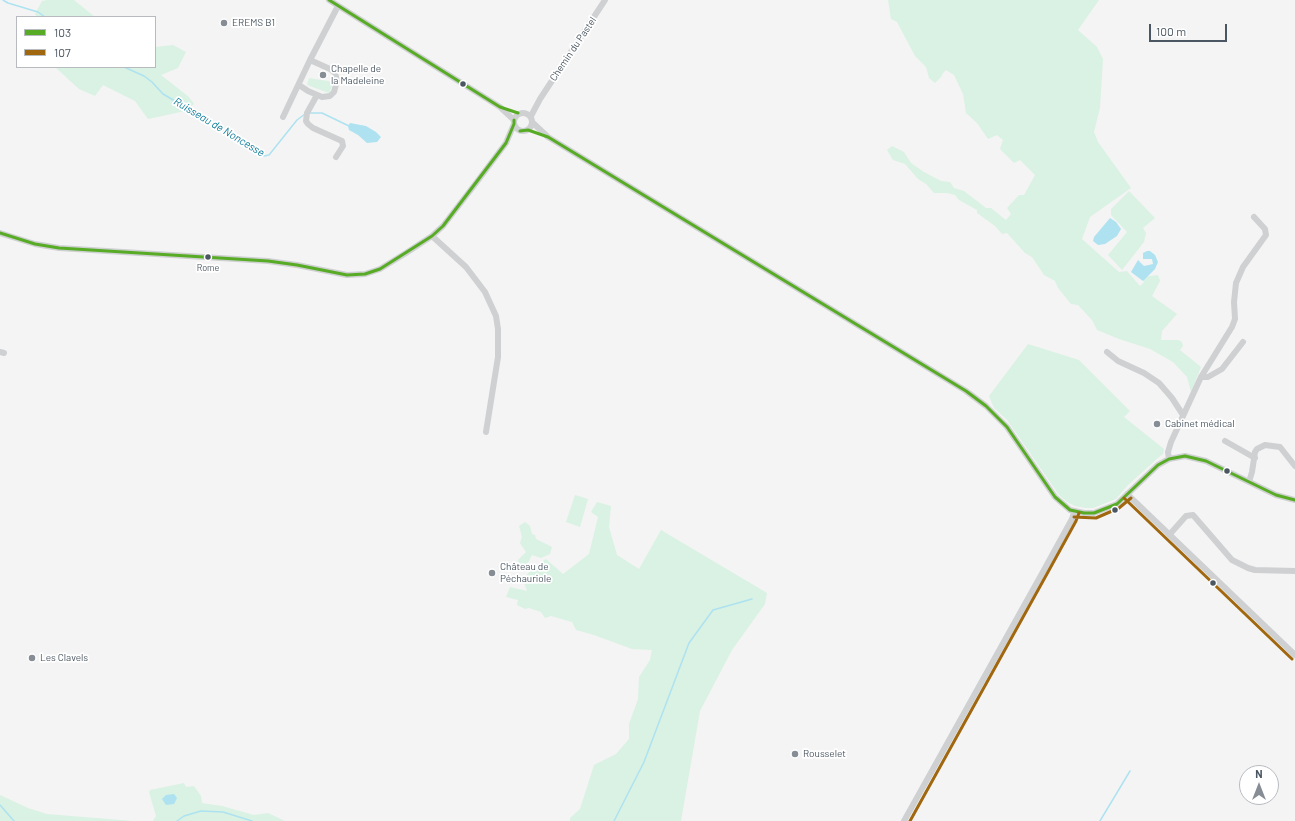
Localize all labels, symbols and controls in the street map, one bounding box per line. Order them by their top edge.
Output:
street label: Chemin du Pastel [547,15,599,83]
legend [16,16,156,68]
scale bar [1151,16,1229,42]
place label: EREMS B1 [232,17,275,29]
marker: EREMS B1 [219,18,229,28]
text: 100 m [1156,24,1186,38]
text: 103 [54,25,71,39]
text: 107 [54,45,71,59]
place label: Chapelle de la Madeleine [331,63,384,86]
marker: Chapelle de la Madeleine [318,70,328,80]
unlabelled marker [458,79,468,89]
water label: Ruisseau de Noncesse [171,95,267,159]
marker: Rome [203,252,213,262]
place label: Rome [197,263,219,273]
place label: Cabinet médical [1165,418,1234,430]
marker: Cabinet médical [1152,419,1162,429]
unlabelled marker [1222,466,1232,476]
unlabelled marker [1110,505,1120,515]
place label: Château de Péchauriole [500,561,551,584]
marker: Château de Péchauriole [487,568,497,578]
unlabelled marker [1208,578,1218,588]
place label: Les Clavels [40,652,88,664]
marker: Les Clavels [27,653,37,663]
place label: Rousselet [803,748,846,760]
marker: Rousselet [790,749,800,759]
north arrow [1239,765,1279,805]
text: N [1255,767,1263,780]

